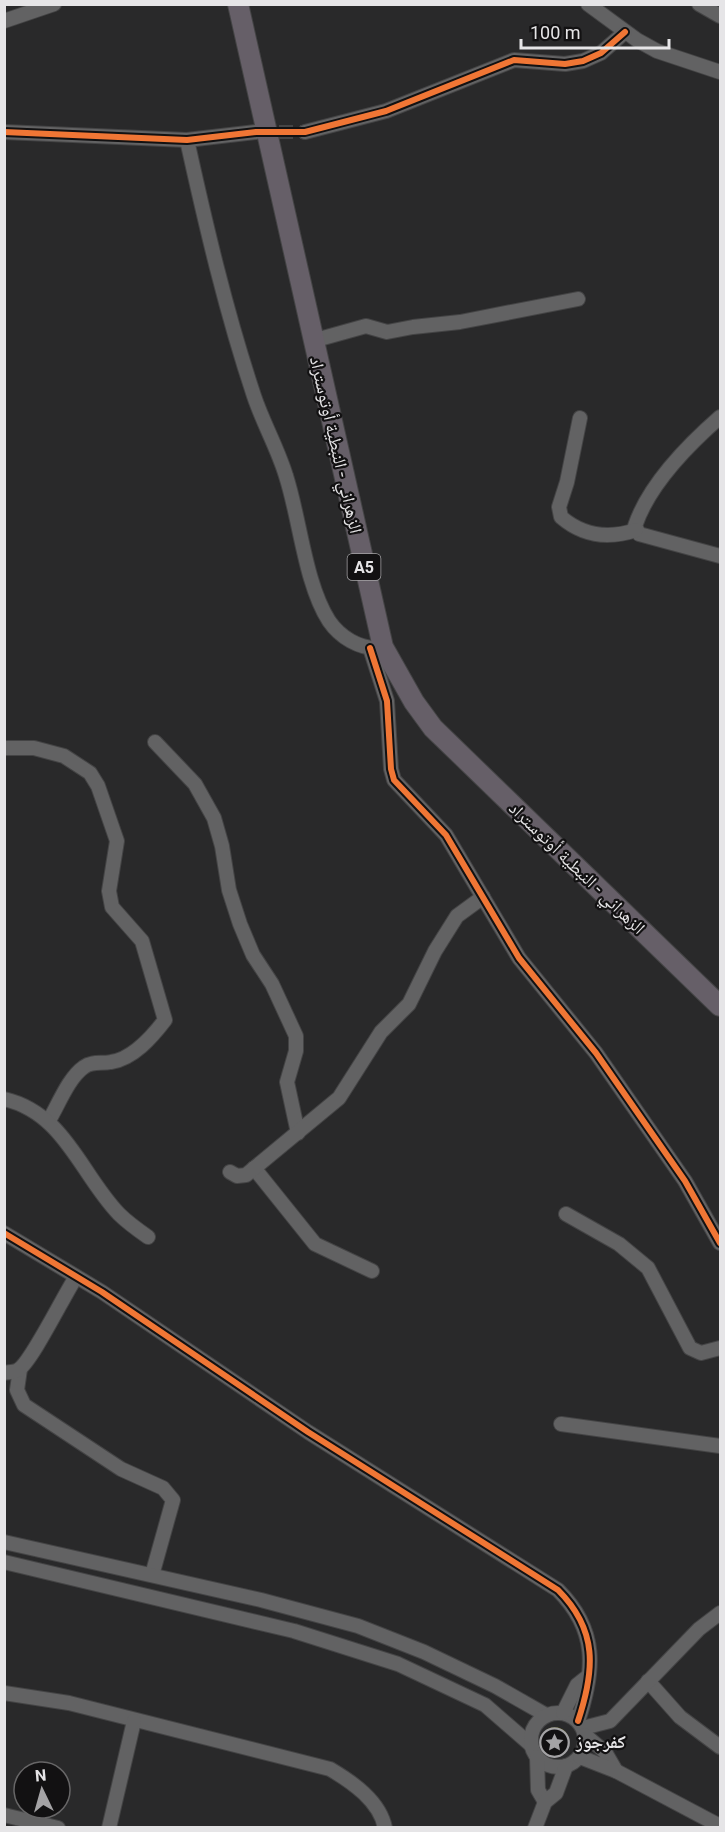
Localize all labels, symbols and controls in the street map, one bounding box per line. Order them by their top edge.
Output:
scale bar [521,12,670,50]
text: 100 m [530,22,581,43]
street label: الزهراني - النبطية أوتوستراد [301,354,367,536]
road number: A5 [348,554,380,580]
street label: الزهراني - النبطية أوتوستراد [502,797,650,941]
place icon: كفرجوز [539,1726,571,1758]
place label: كفرجوز [575,1731,626,1752]
north arrow [12,1760,72,1820]
text: N [34,1766,47,1786]

